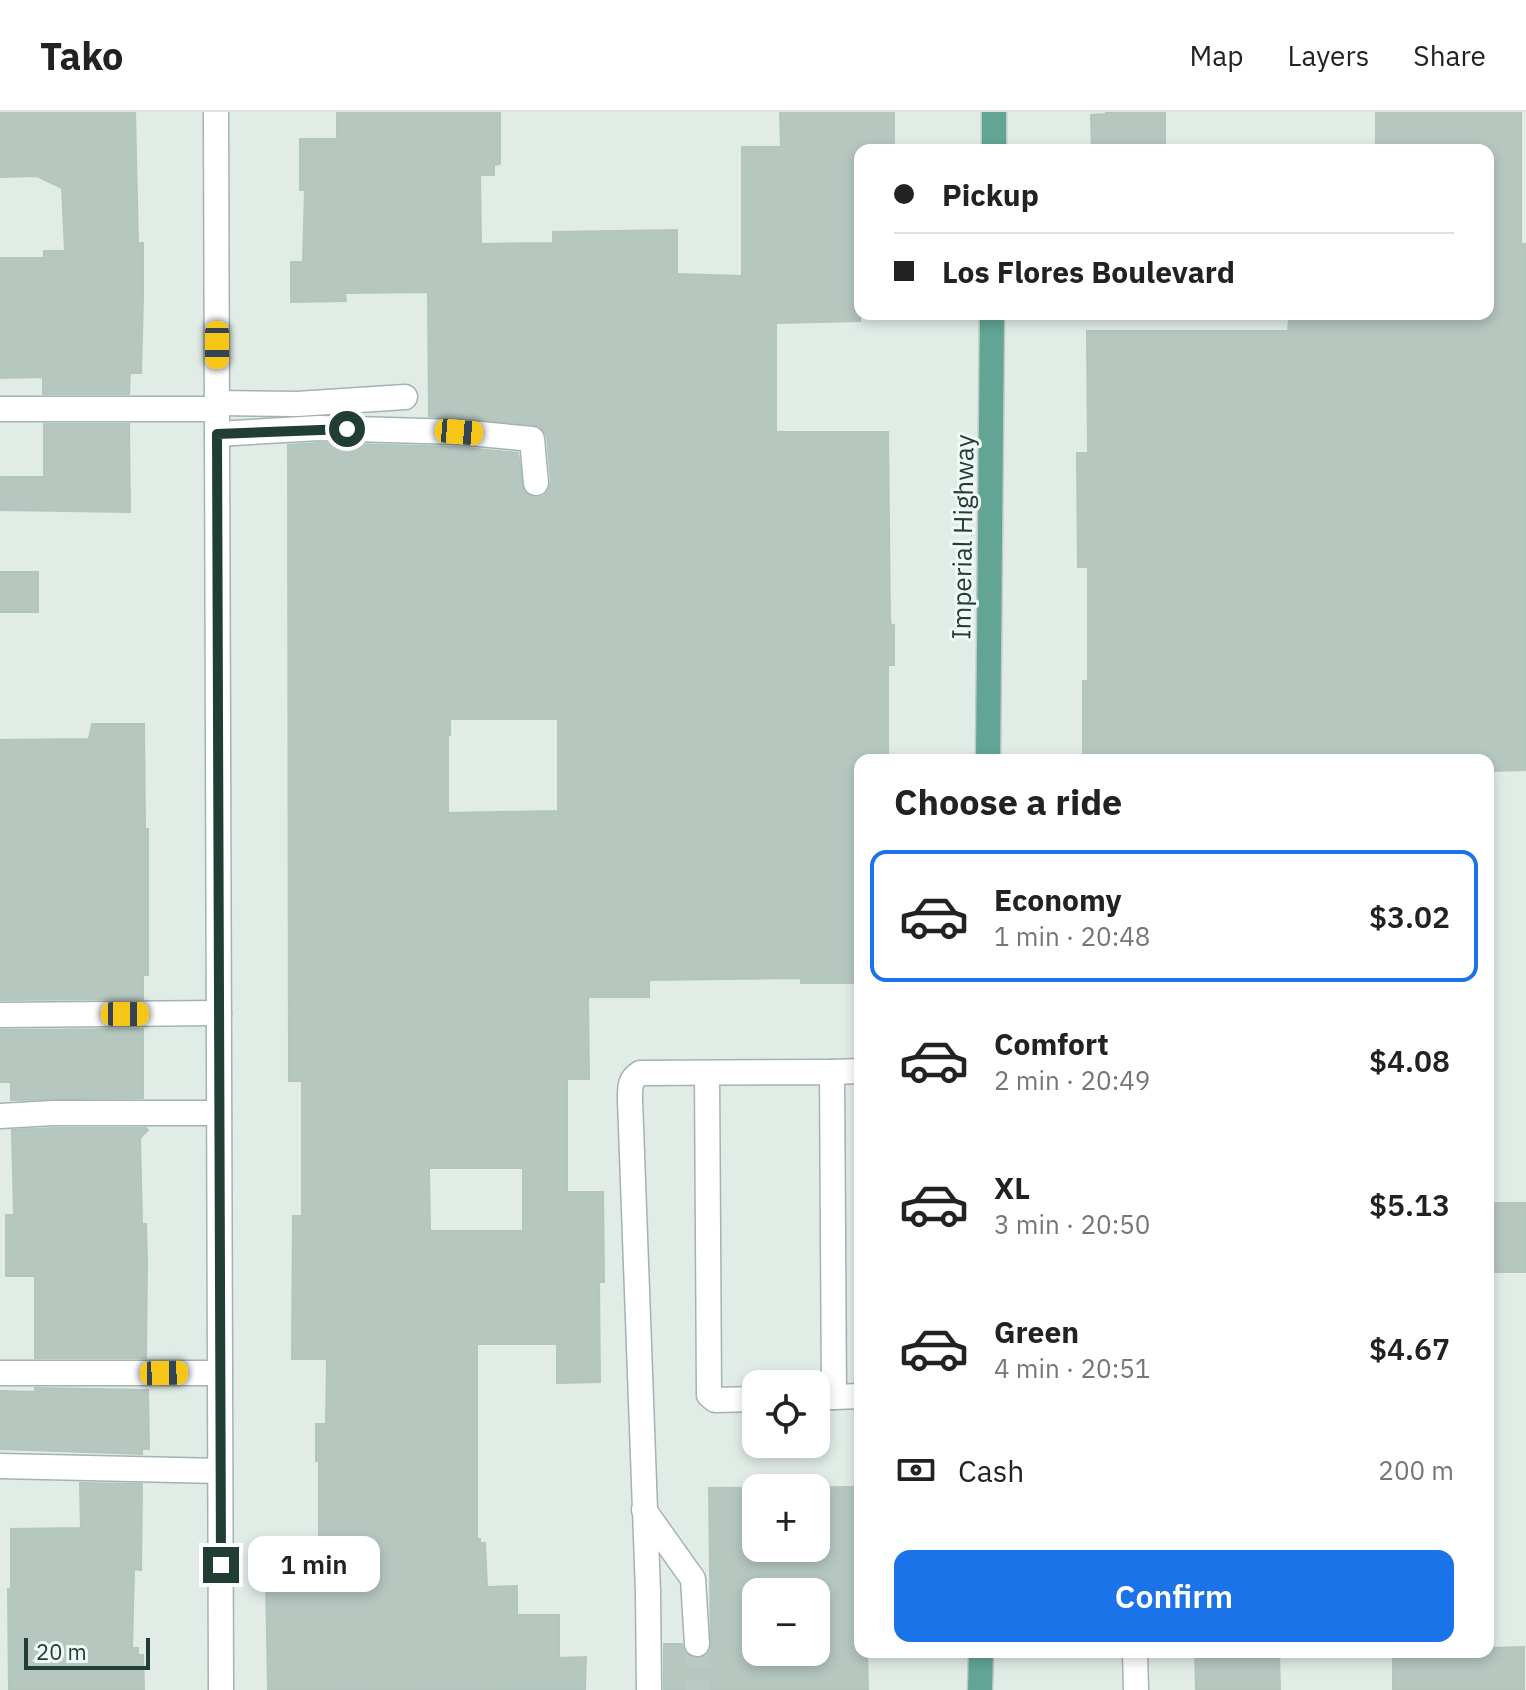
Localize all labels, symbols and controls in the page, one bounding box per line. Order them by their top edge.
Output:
text: Tako [40,31,124,80]
text: Map [1189,37,1243,74]
text: Layers [1287,37,1369,74]
text: Share [1413,37,1486,74]
text: Pickup [942,175,1039,214]
text: Los Flores Boulevard [942,252,1235,291]
car [205,321,229,369]
route start [329,411,365,447]
car [434,418,484,446]
street label: Imperial Highway [943,434,981,640]
text: Choose a ride [894,778,1122,825]
icon: car [898,880,970,952]
text: Economy [994,880,1122,919]
text: $3.02 [1369,897,1450,936]
text: 1 min · 20:48 [994,919,1150,953]
car [101,1002,149,1026]
icon: car [898,1024,970,1096]
text: Comfort [994,1024,1109,1063]
text: $4.08 [1369,1041,1450,1080]
text: 2 min · 20:49 [994,1063,1150,1097]
icon: car [898,1168,970,1240]
text: XL [994,1168,1030,1207]
text: $5.13 [1369,1185,1450,1224]
text: 3 min · 20:50 [994,1207,1150,1241]
icon: car [898,1312,970,1384]
text: Green [994,1312,1079,1351]
text: $4.67 [1369,1329,1450,1368]
text: 4 min · 20:51 [994,1351,1150,1385]
car [140,1361,188,1385]
map controls [742,1370,830,1666]
button: locate [742,1370,830,1458]
icon: cash [894,1448,938,1492]
text: Cash [958,1451,1024,1490]
text: 200 m [1378,1453,1454,1487]
button: + [742,1474,830,1562]
callout: 1 min [249,1537,381,1593]
route end [203,1547,239,1583]
text: 1 min [280,1547,348,1581]
button: Confirm [894,1550,1454,1642]
button: − [742,1578,830,1666]
scale bar [24,1634,150,1670]
text: 20 m [36,1637,87,1666]

